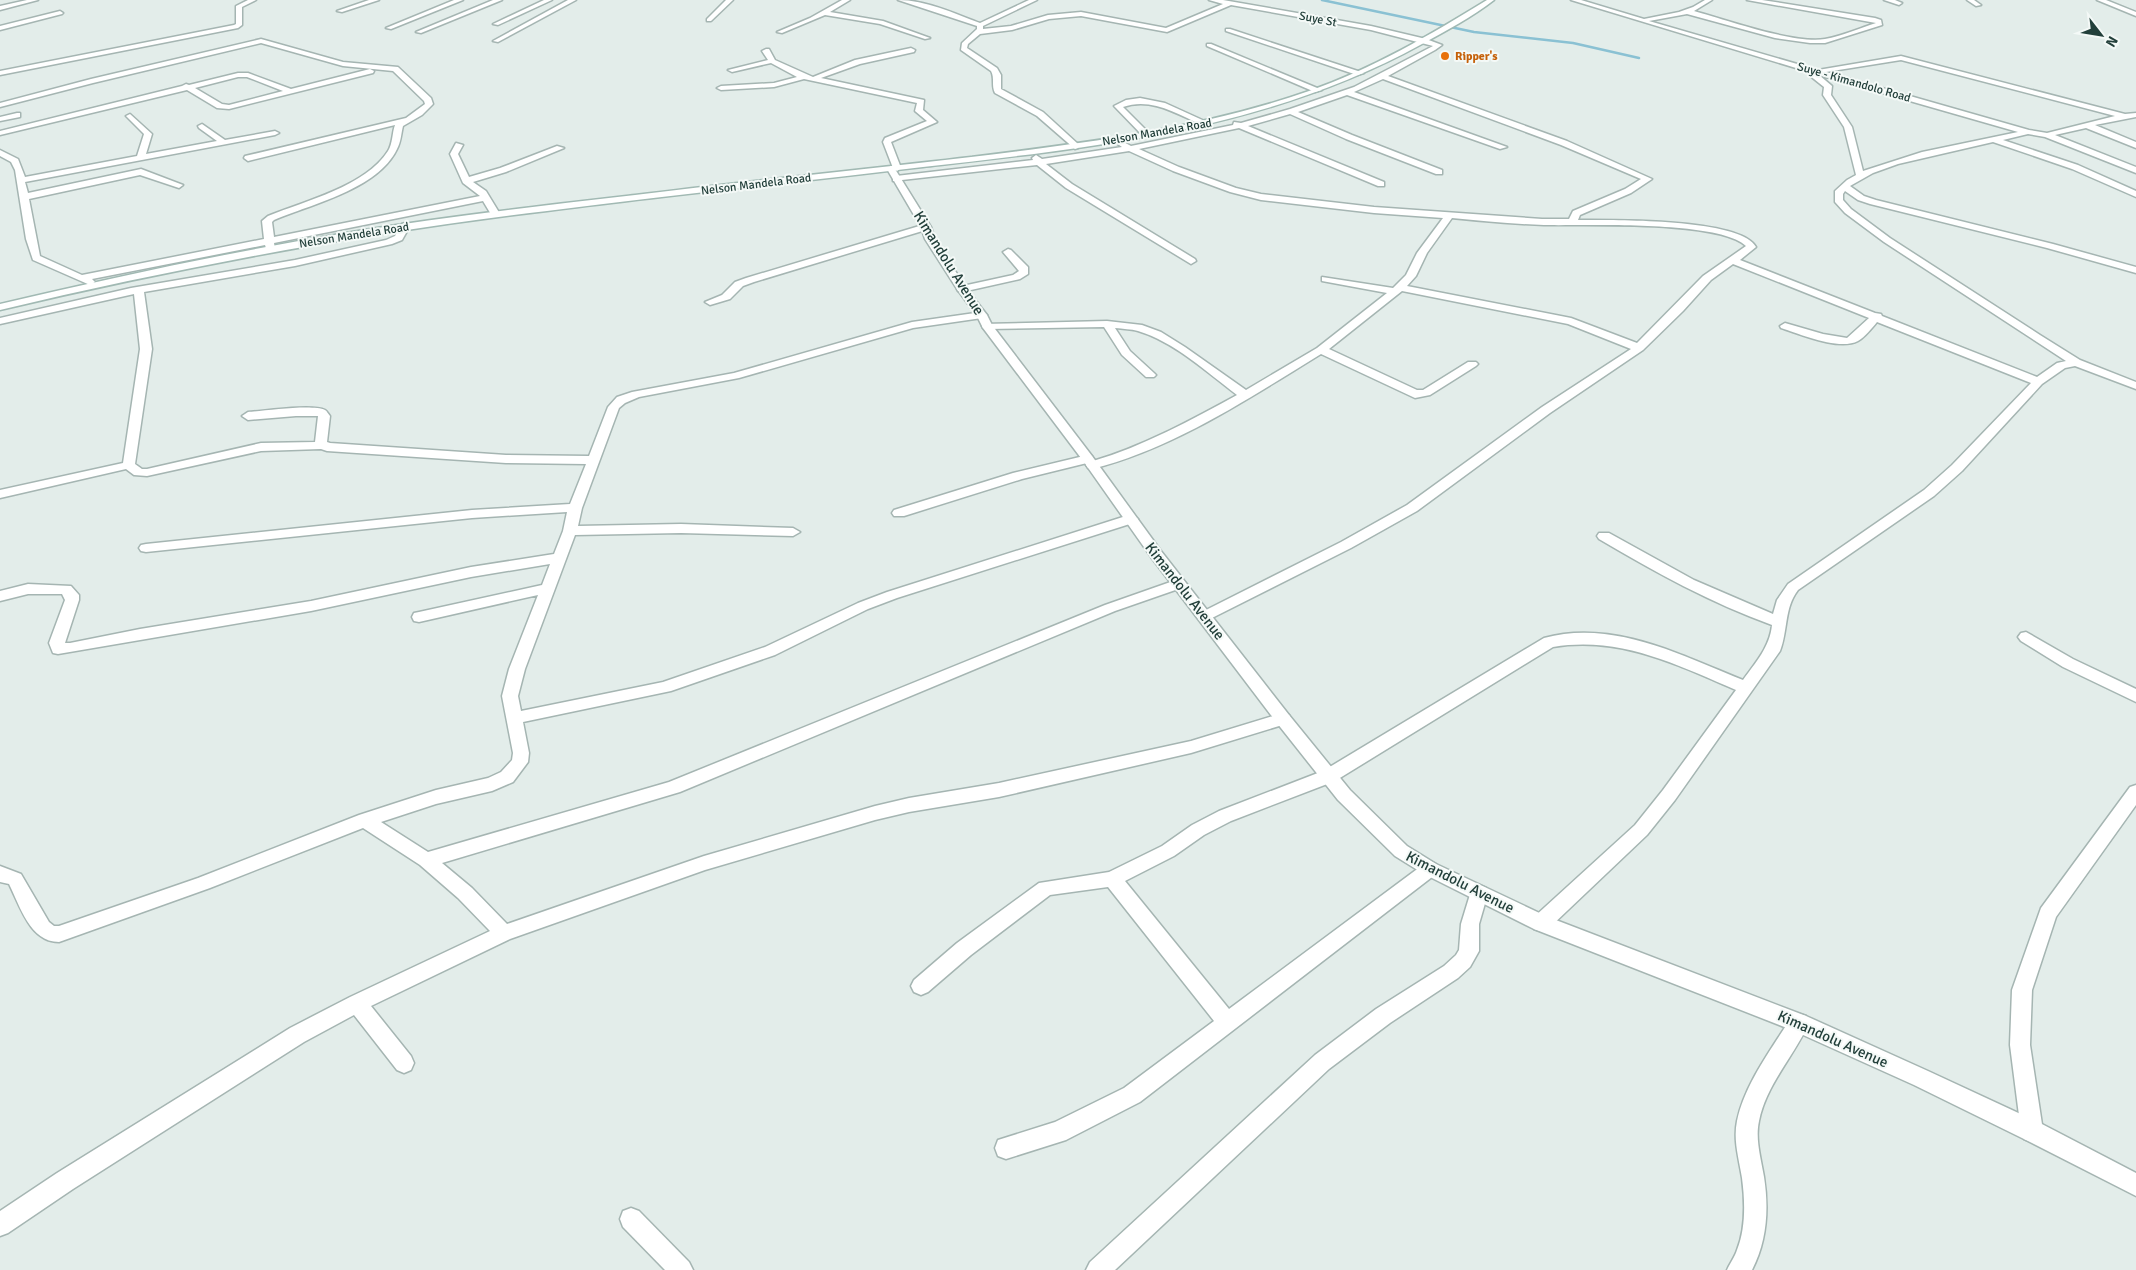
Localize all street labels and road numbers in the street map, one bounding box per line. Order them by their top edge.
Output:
street label: Suye St [1298,8,1338,30]
street label: Suye - Kimandolo Road [1795,59,1912,106]
street label: Nelson Mandela Road [1101,115,1213,150]
street label: Nelson Mandela Road [700,170,812,199]
street label: Kimandolu Avenue [910,208,988,318]
street label: Nelson Mandela Road [298,219,410,252]
street label: Kimandolu Avenue [1141,539,1229,643]
street label: Kimandolu Avenue [1403,847,1517,917]
street label: Kimandolu Avenue [1775,1007,1891,1071]

